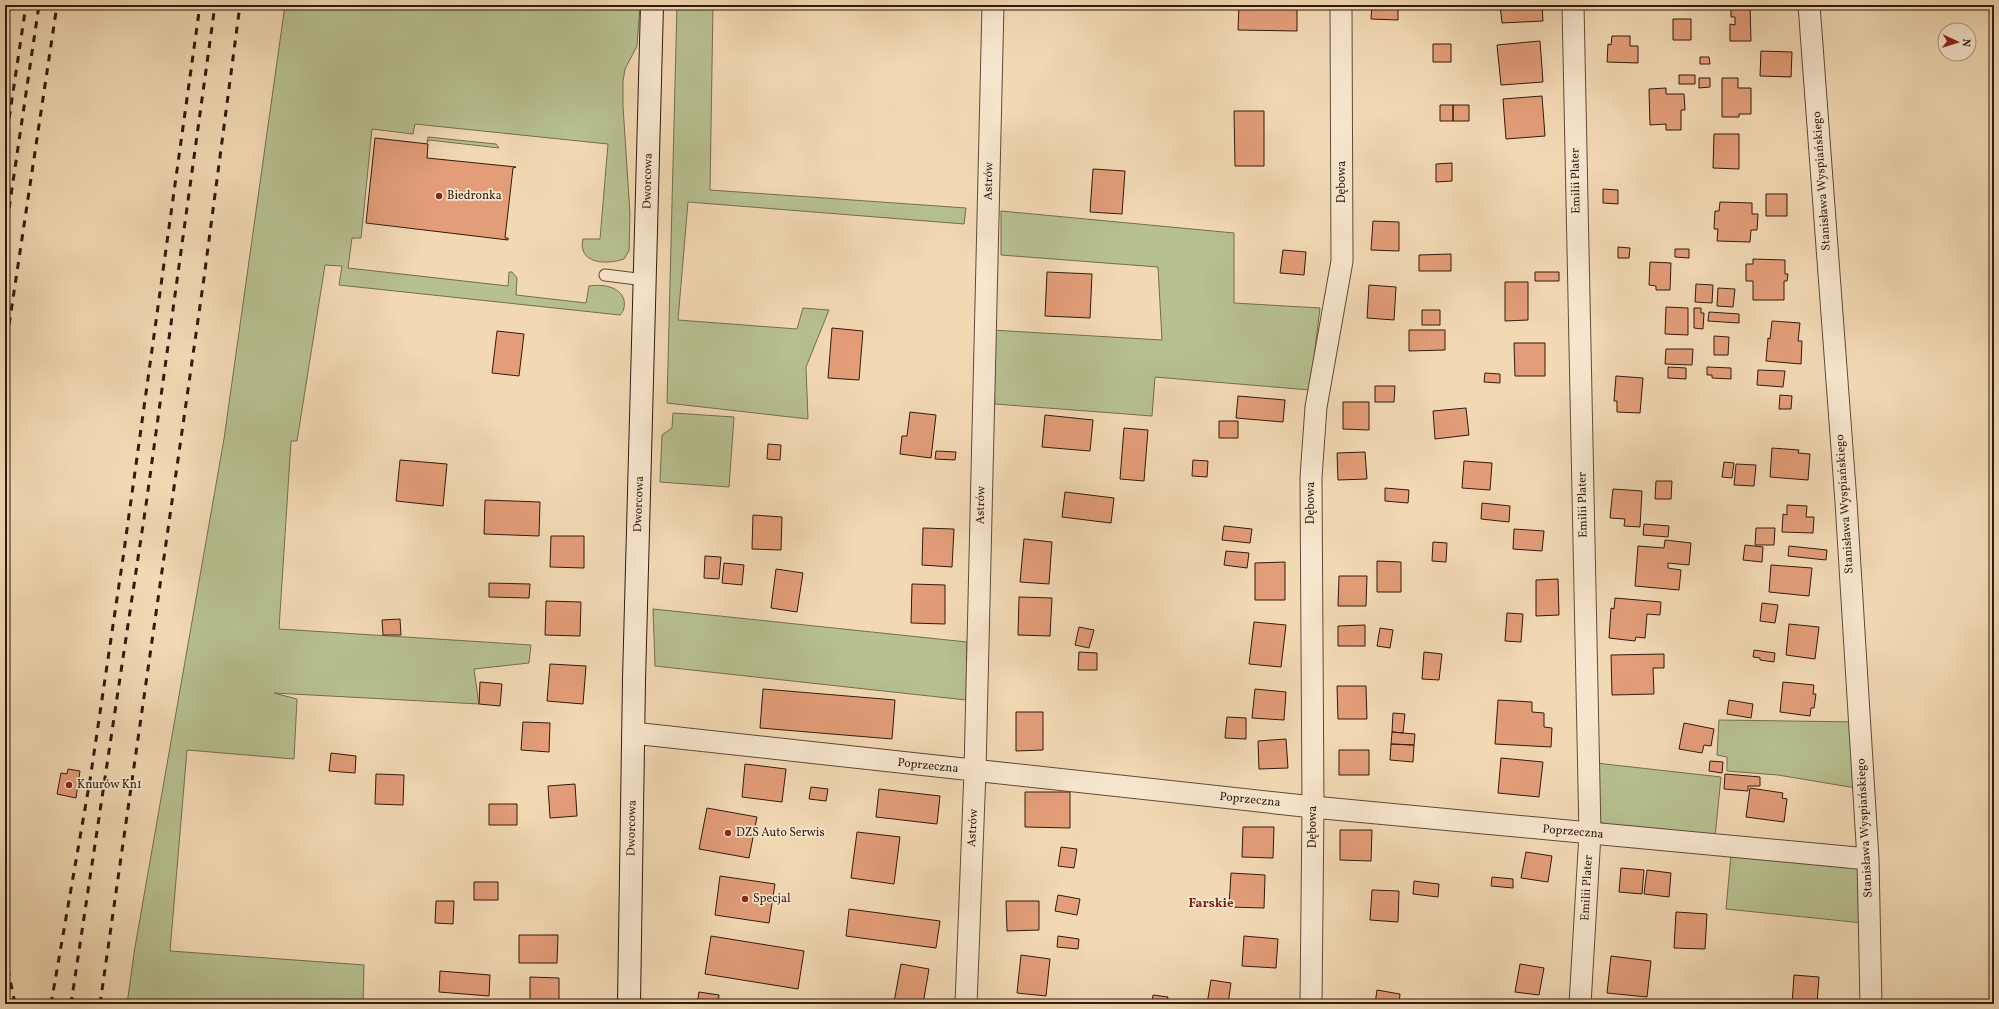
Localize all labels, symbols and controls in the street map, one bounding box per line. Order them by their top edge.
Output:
north arrow [1937,22,1977,62]
text: N [1958,38,1973,47]
street label: Stanisława Wyspiańskiego [1809,111,1835,251]
street label: Emilii Plater [1567,148,1585,214]
street label: Dworcowa [640,153,656,209]
street label: Astrów [981,161,997,200]
street label: Dębowa [1334,161,1350,203]
place label: Biedronka [447,188,502,204]
marker: Biedronka [434,191,444,201]
street label: Stanisława Wyspiańskiego [1832,434,1858,574]
street label: Emilii Plater [1574,472,1592,538]
street label: Dworcowa [630,476,648,532]
street label: Dębowa [1303,482,1319,524]
street label: Astrów [973,485,989,524]
street label: Poprzeczna [897,755,959,777]
street label: Stanisława Wyspiańskiego [1853,758,1877,898]
place label: Knurów Kn1 [77,777,142,793]
marker: Knurów Kn1 [64,780,74,790]
street label: Poprzeczna [1219,789,1281,811]
street label: Dworcowa [624,800,640,856]
street label: Dębowa [1305,806,1321,848]
street label: Astrów [964,808,982,848]
street label: Poprzeczna [1542,821,1604,843]
place label: DZS Auto Serwis [736,825,825,841]
marker: DZS Auto Serwis [723,828,733,838]
street label: Emilii Plater [1577,855,1597,921]
place label: Specjal [753,891,791,907]
marker: Specjal [740,894,750,904]
district label: Farskie [1188,895,1234,913]

